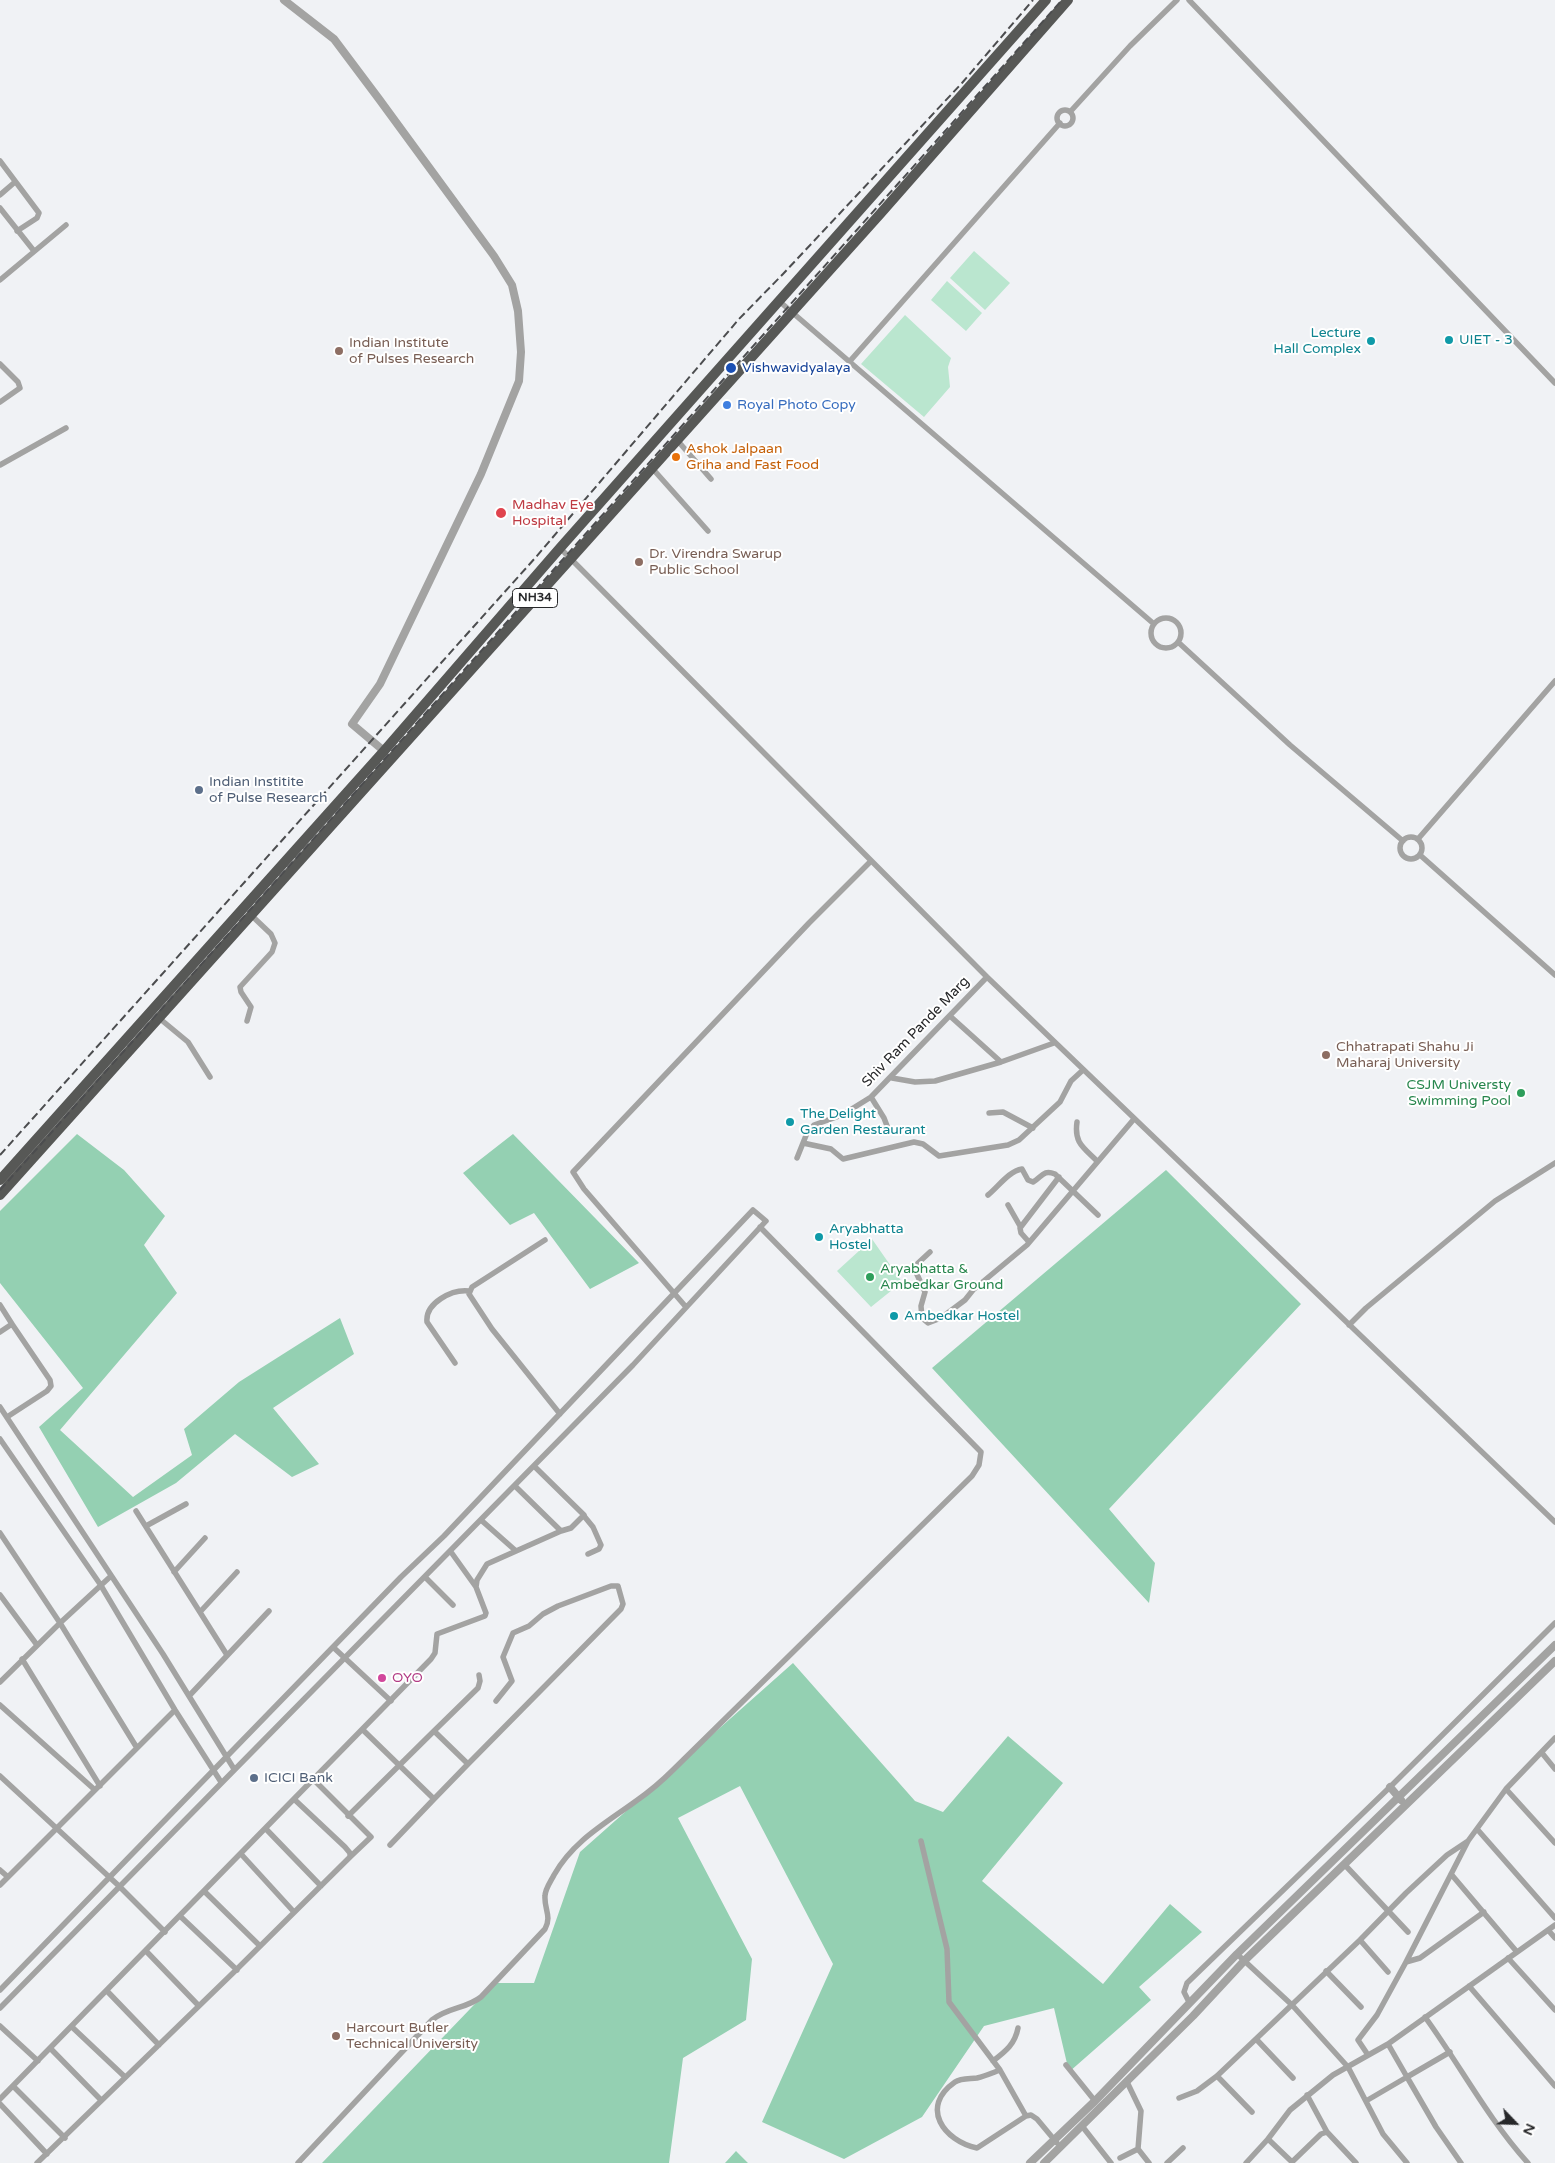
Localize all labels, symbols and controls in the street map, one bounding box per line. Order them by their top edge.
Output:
place label: Lecture Hall Complex [1273,325,1361,358]
place label: UIET - 3 [1459,332,1513,348]
marker: UIET - 3 [1443,334,1455,346]
place label: Indian Institute of Pulses Research [349,335,474,368]
marker: Lecture Hall Complex [1365,335,1377,347]
marker: Indian Institute of Pulses Research [333,345,345,357]
place label: Vishwavidyalaya [742,360,850,376]
marker: Vishwavidyalaya [724,361,738,375]
place label: Royal Photo Copy [737,397,856,413]
marker: Royal Photo Copy [721,399,733,411]
place label: Ashok Jalpaan Griha and Fast Food [686,441,819,474]
marker: Ashok Jalpaan Griha and Fast Food [670,451,682,463]
place label: Madhav Eye Hospital [512,497,594,530]
marker: Madhav Eye Hospital [494,506,508,520]
place label: Dr. Virendra Swarup Public School [649,546,782,578]
marker: Dr. Virendra Swarup Public School [633,556,645,568]
road number: NH34 [512,588,558,608]
place label: Indian Institite of Pulse Research [209,774,328,806]
marker: Indian Institite of Pulse Research [193,784,205,796]
street label: Shiv Ram Pande Marg [859,973,973,1091]
place label: Chhatrapati Shahu Ji Maharaj University [1336,1039,1474,1072]
marker: Chhatrapati Shahu Ji Maharaj University [1320,1049,1332,1061]
place label: CSJM Universty Swimming Pool [1407,1077,1511,1110]
marker: CSJM Universty Swimming Pool [1515,1087,1527,1099]
place label: The Delight Garden Restaurant [800,1106,926,1138]
marker: The Delight Garden Restaurant [784,1116,796,1128]
place label: Aryabhatta Hostel [829,1221,904,1254]
marker: Aryabhatta Hostel [813,1231,825,1243]
place label: Aryabhatta & Ambedkar Ground [880,1261,1003,1294]
marker: Aryabhatta & Ambedkar Ground [864,1271,876,1283]
place label: Ambedkar Hostel [904,1308,1019,1324]
marker: Ambedkar Hostel [888,1310,900,1322]
place label: OYO [392,1670,423,1686]
marker: OYO [376,1672,388,1684]
place label: ICICI Bank [264,1770,333,1786]
marker: ICICI Bank [248,1772,260,1784]
place label: Harcourt Butler Technical University [346,2020,478,2052]
marker: Harcourt Butler Technical University [330,2030,342,2042]
north arrow [1490,2098,1540,2148]
text: N [1519,2121,1539,2138]

